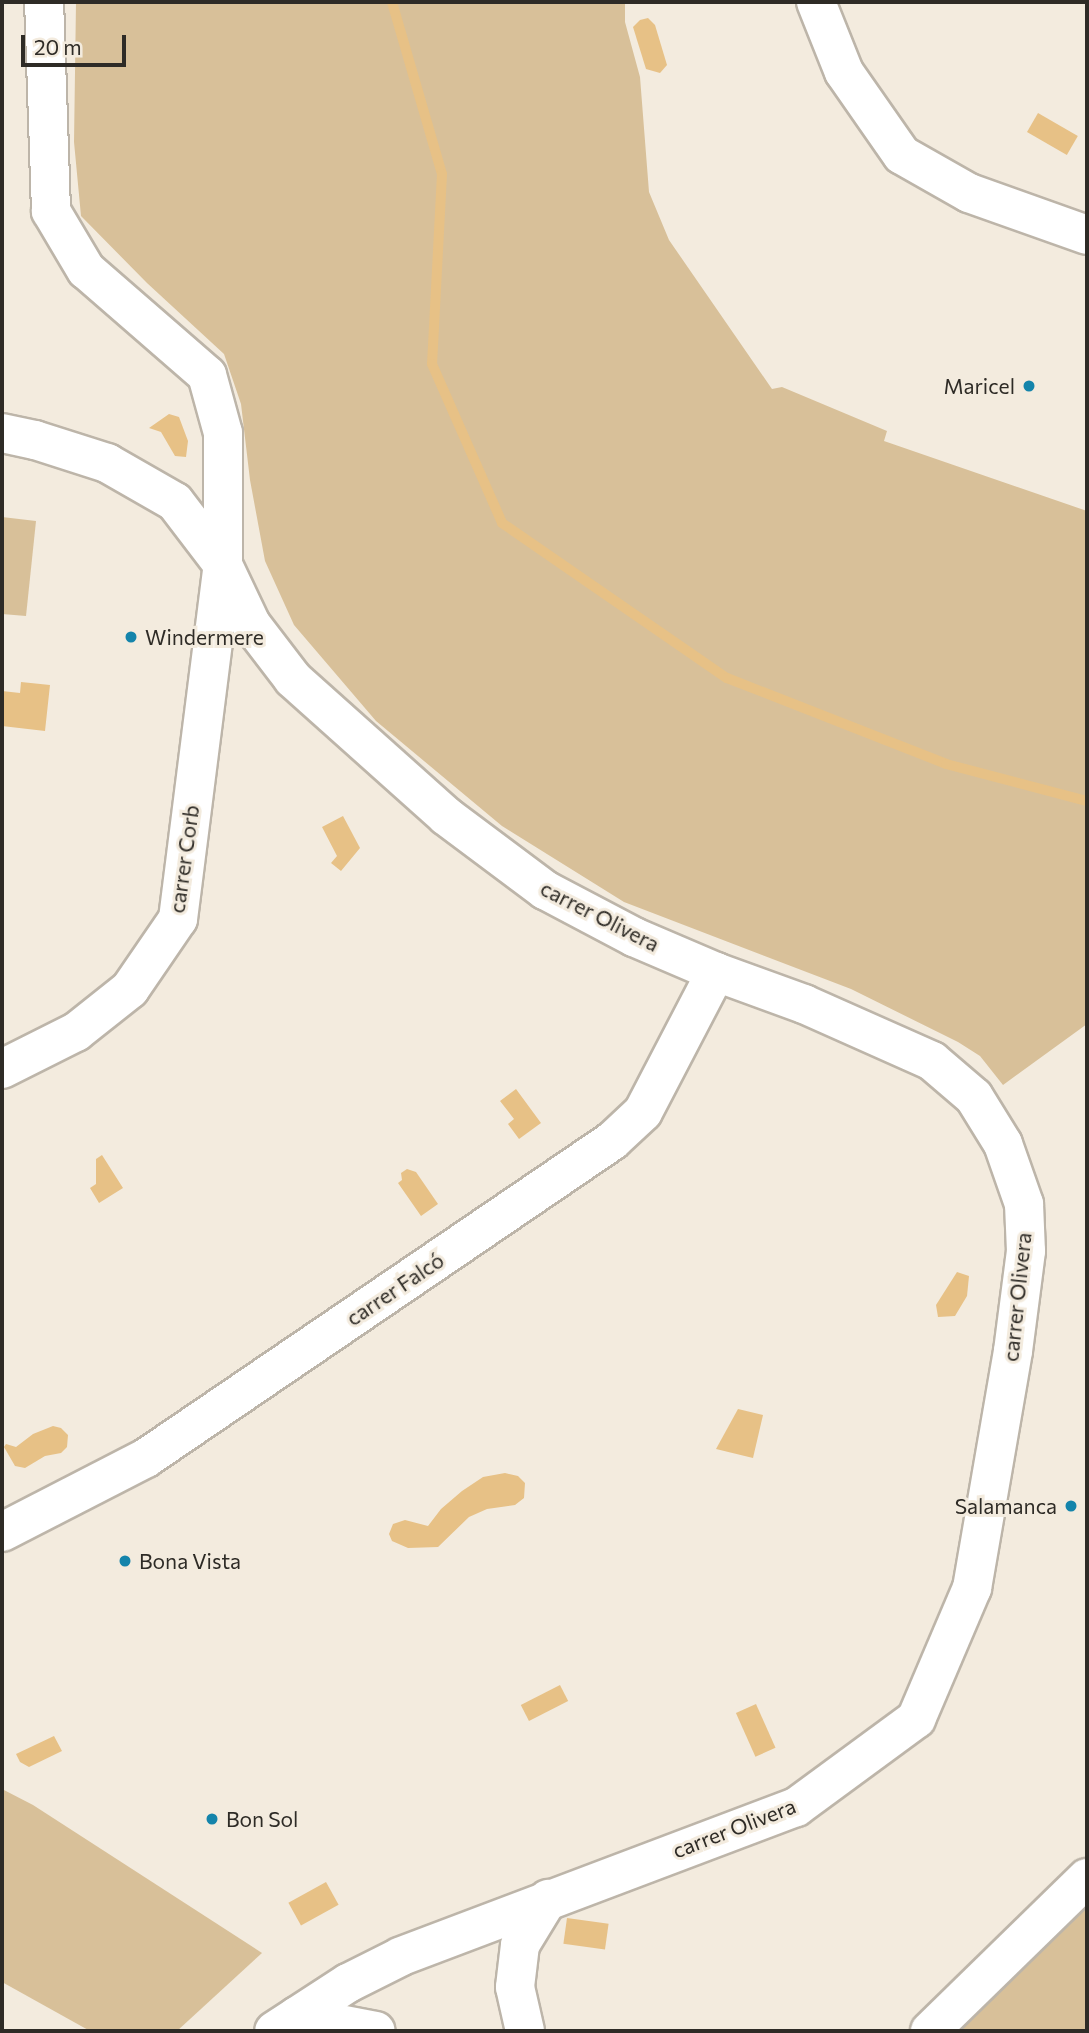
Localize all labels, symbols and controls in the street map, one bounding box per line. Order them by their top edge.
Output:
scale bar [24,21,130,65]
text: 20 m [34,34,82,59]
place label: Maricel [944,373,1015,399]
marker: Maricel [1021,378,1037,394]
place label: Windermere [145,624,264,650]
marker: Windermere [123,629,139,645]
street label: carrer Corb [164,803,204,915]
street label: carrer Olivera [536,875,664,957]
street label: carrer Olivera [998,1231,1036,1363]
street label: carrer Falcó [341,1247,449,1331]
place label: Salamanca [955,1493,1057,1519]
marker: Salamanca [1063,1498,1079,1514]
place label: Bona Vista [139,1548,241,1574]
marker: Bona Vista [117,1553,133,1569]
street label: carrer Olivera [669,1793,799,1863]
place label: Bon Sol [226,1806,298,1832]
marker: Bon Sol [204,1811,220,1827]

